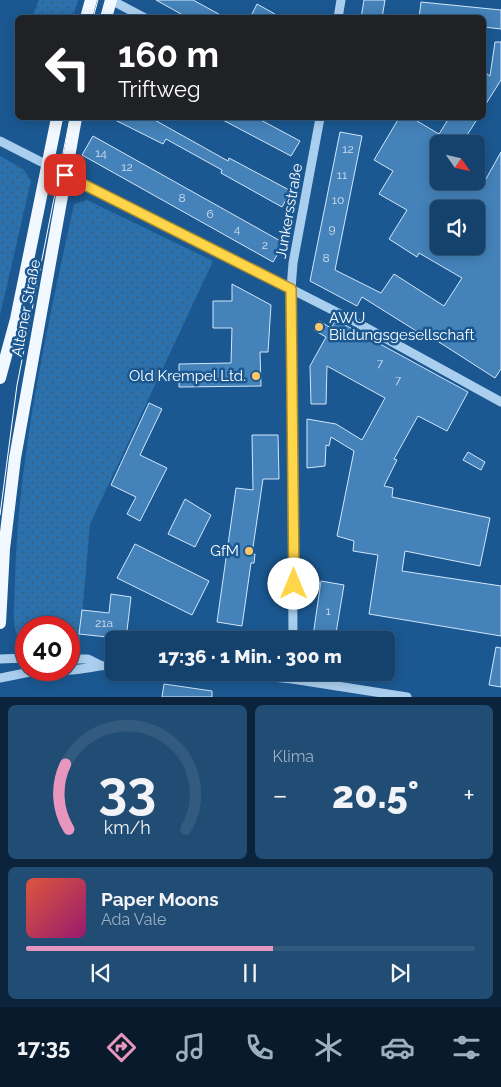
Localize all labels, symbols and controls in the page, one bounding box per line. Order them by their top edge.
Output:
text: 160 m [118,34,219,75]
icon: left [35,35,100,100]
text: Triftweg [118,76,201,102]
north arrow [430,135,485,190]
map controls [430,135,485,255]
house number: 12 [342,142,354,156]
house number: 14 [95,146,107,160]
pin [44,154,86,196]
house number: 12 [121,160,133,174]
icon: arrive [51,161,79,189]
street label: Junkersstraße [272,162,306,260]
house number: 11 [337,168,347,182]
house number: 8 [178,191,186,205]
house number: 10 [332,193,344,207]
button: sound [430,200,485,255]
house number: 6 [206,207,214,221]
house number: 4 [234,222,241,236]
house number: 9 [328,222,336,236]
house number: 2 [262,238,268,252]
house number: 8 [322,251,330,265]
street label: Altener Straße [8,258,44,358]
place label: AWU Bildungsgesellschaft [329,309,474,344]
marker: AWU Bildungsgesellschaft [313,321,325,333]
house number: 7 [377,356,384,370]
place label: Old Krempel Ltd. [129,367,246,385]
marker: Old Krempel Ltd. [250,370,262,382]
house number: 7 [395,373,402,387]
place label: GfM [210,542,239,560]
marker: GfM [243,545,255,557]
position arrow [267,557,319,609]
house number: 1 [325,604,331,618]
speed limit sign: 40 [15,616,80,681]
house number: 21a [95,616,113,630]
text: 17:36 · 1 Min. · 300 m [158,645,342,667]
text: Klima [273,747,314,766]
text: 33 [98,759,156,820]
text: 20.5° [332,772,419,817]
text: − [273,779,288,812]
text: + [463,779,475,812]
text: km/h [104,817,151,838]
text: Paper Moons [101,888,219,910]
text: Ada Vale [101,910,166,929]
icon: previous [87,959,115,987]
icon: pause [236,959,264,987]
icon: next [386,959,414,987]
icon: directions [104,1030,139,1065]
icon: music [173,1030,208,1065]
icon: phone [242,1030,277,1065]
icon: climate [311,1030,346,1065]
icon: car [380,1030,415,1065]
icon: filters [449,1030,484,1065]
text: 17:35 [17,1034,70,1060]

